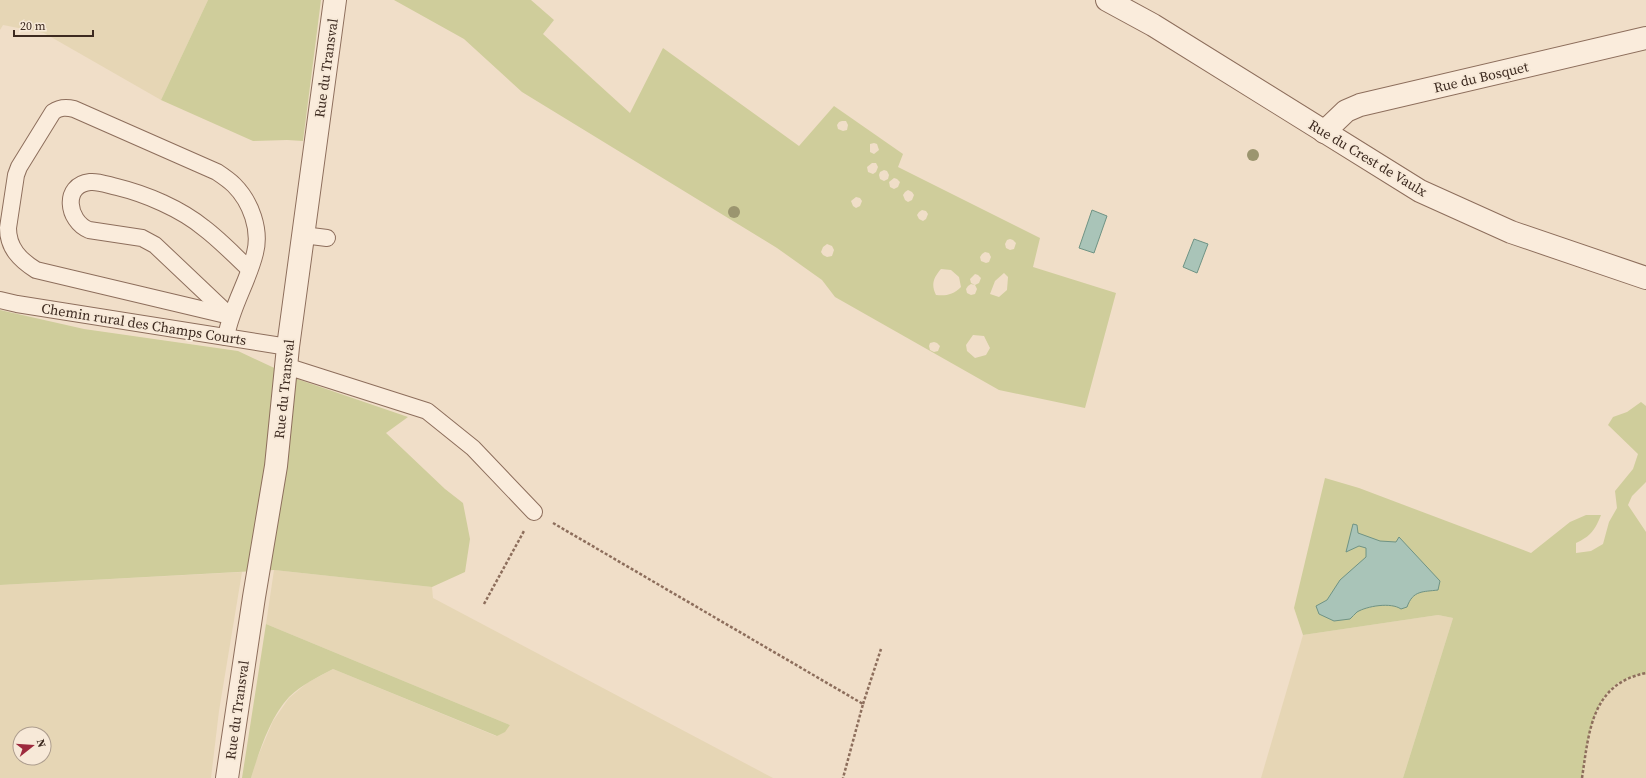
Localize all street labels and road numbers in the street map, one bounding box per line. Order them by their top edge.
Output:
street label: Rue du Transval [309,17,343,119]
street label: Rue du Bosquet [1432,56,1531,98]
street label: Rue du Crest de Vaulx [1305,115,1432,202]
street label: Chemin rural des Champs Courts [40,298,248,350]
street label: Rue du Transval [269,338,299,440]
street label: Rue du Transval [220,659,254,761]

